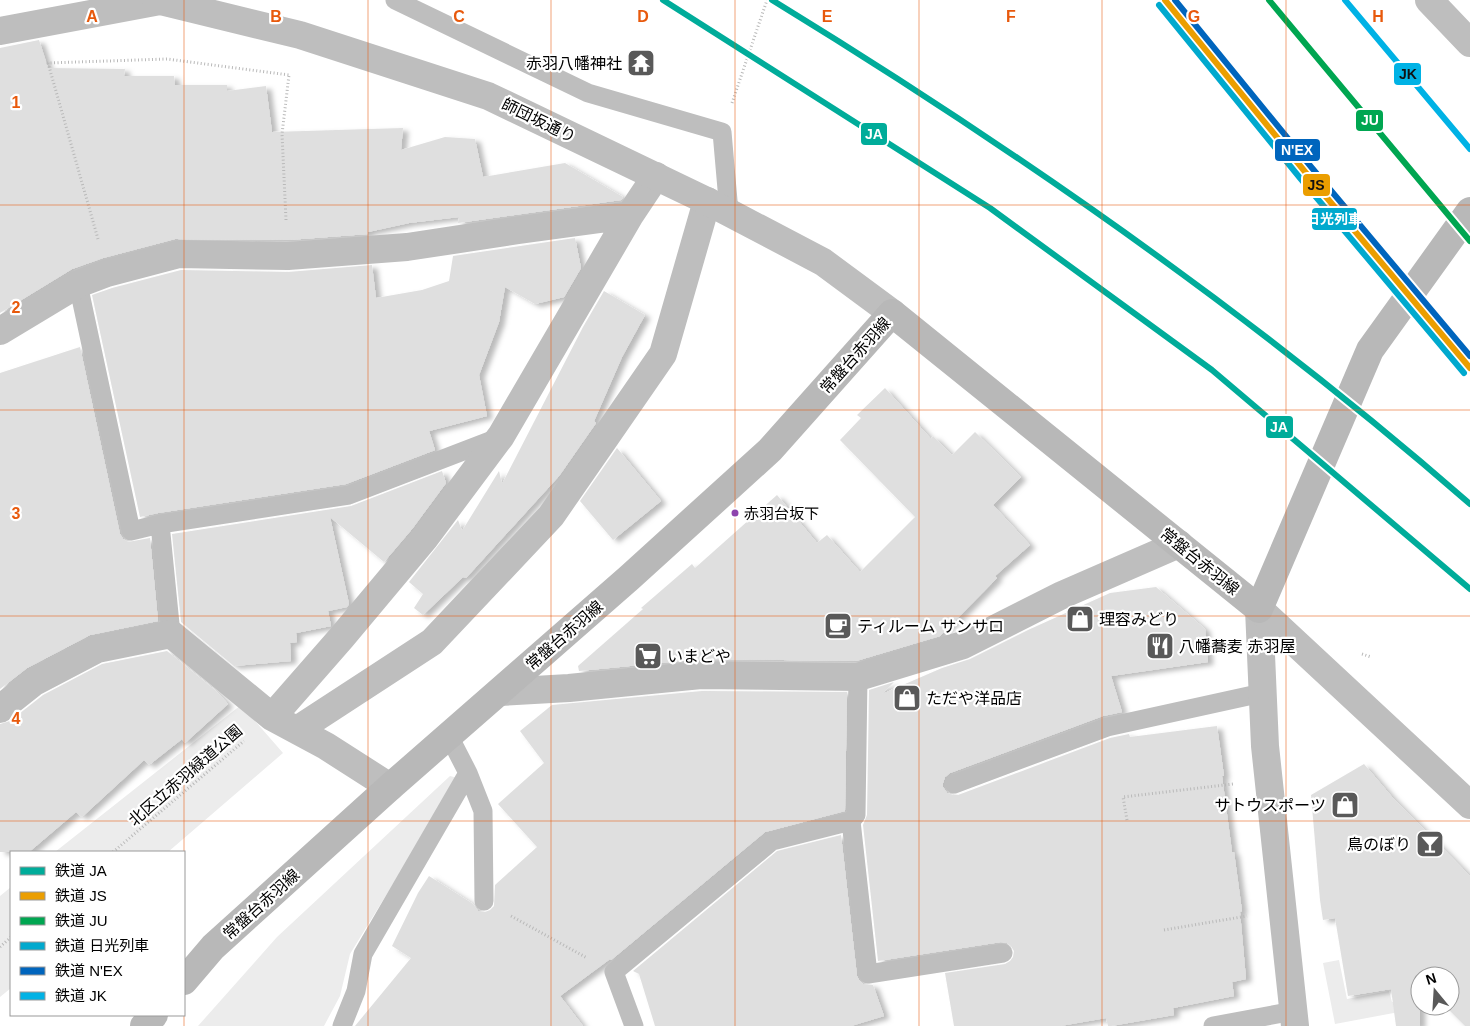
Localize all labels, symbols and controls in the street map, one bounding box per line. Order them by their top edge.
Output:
text: A [86,8,98,25]
text: B [270,8,282,25]
text: C [453,8,465,25]
text: D [637,8,649,25]
text: E [822,8,833,25]
text: F [1006,8,1016,25]
text: G [1188,8,1200,25]
text: H [1372,8,1384,25]
temple icon: 赤羽八幡神社 [626,48,656,78]
place label: 赤羽八幡神社 [526,55,622,72]
line badge: JK [1393,62,1422,86]
text: JK [1399,66,1417,82]
text: 1 [12,94,21,111]
street label: 師団坂通り [499,95,578,146]
line badge: JU [1355,109,1384,132]
text: JU [1361,112,1379,128]
line badge: JA [860,122,888,146]
text: JA [865,126,883,142]
line badge: N'EX [1274,138,1321,162]
text: N'EX [1281,142,1314,158]
line badge: JS [1302,173,1331,197]
text: JS [1307,177,1325,193]
line badge: 日光列車 [1311,207,1358,231]
text: 日光列車 [1306,211,1362,227]
text: 2 [12,299,21,316]
street label: 常盤台赤羽線 [817,314,894,397]
line badge: JA [1265,415,1294,439]
text: JA [1270,419,1288,435]
text: 3 [12,505,21,522]
place label: 赤羽台坂下 [744,505,819,522]
marker: 赤羽台坂下 [730,508,740,518]
street label: 常盤台赤羽線 [1157,525,1242,598]
street label: 常盤台赤羽線 [523,597,606,673]
shop icon: 理容みどり [1065,604,1095,634]
cafe icon: ティルーム サンサロ [823,611,853,641]
place label: 理容みどり [1099,611,1179,628]
place label: ティルーム サンサロ [857,618,1004,635]
restaurant icon: 八幡蕎麦 赤羽屋 [1145,631,1175,661]
place label: 八幡蕎麦 赤羽屋 [1179,638,1295,655]
supermarket icon: いまどや [633,641,663,671]
place label: いまどや [667,648,731,665]
shop icon: ただや洋品店 [892,683,922,713]
place label: ただや洋品店 [926,690,1022,707]
text: 4 [12,710,21,727]
street label: 北区立赤羽緑道公園 [125,722,245,829]
shop icon: サトウスポーツ [1330,790,1360,820]
place label: サトウスポーツ [1214,797,1326,814]
bar icon: 鳥のぼり [1415,829,1445,859]
place label: 鳥のぼり [1347,836,1411,853]
legend [10,851,185,1016]
text: 鉄道 JA [55,862,107,879]
street label: 常盤台赤羽線 [220,866,303,943]
text: 鉄道 JS [55,887,107,904]
text: 鉄道 JU [55,912,108,929]
text: 鉄道 日光列車 [55,937,149,954]
text: 鉄道 N'EX [55,962,123,979]
north arrow [1410,966,1460,1016]
text: N [1424,969,1438,988]
text: 鉄道 JK [55,987,107,1004]

